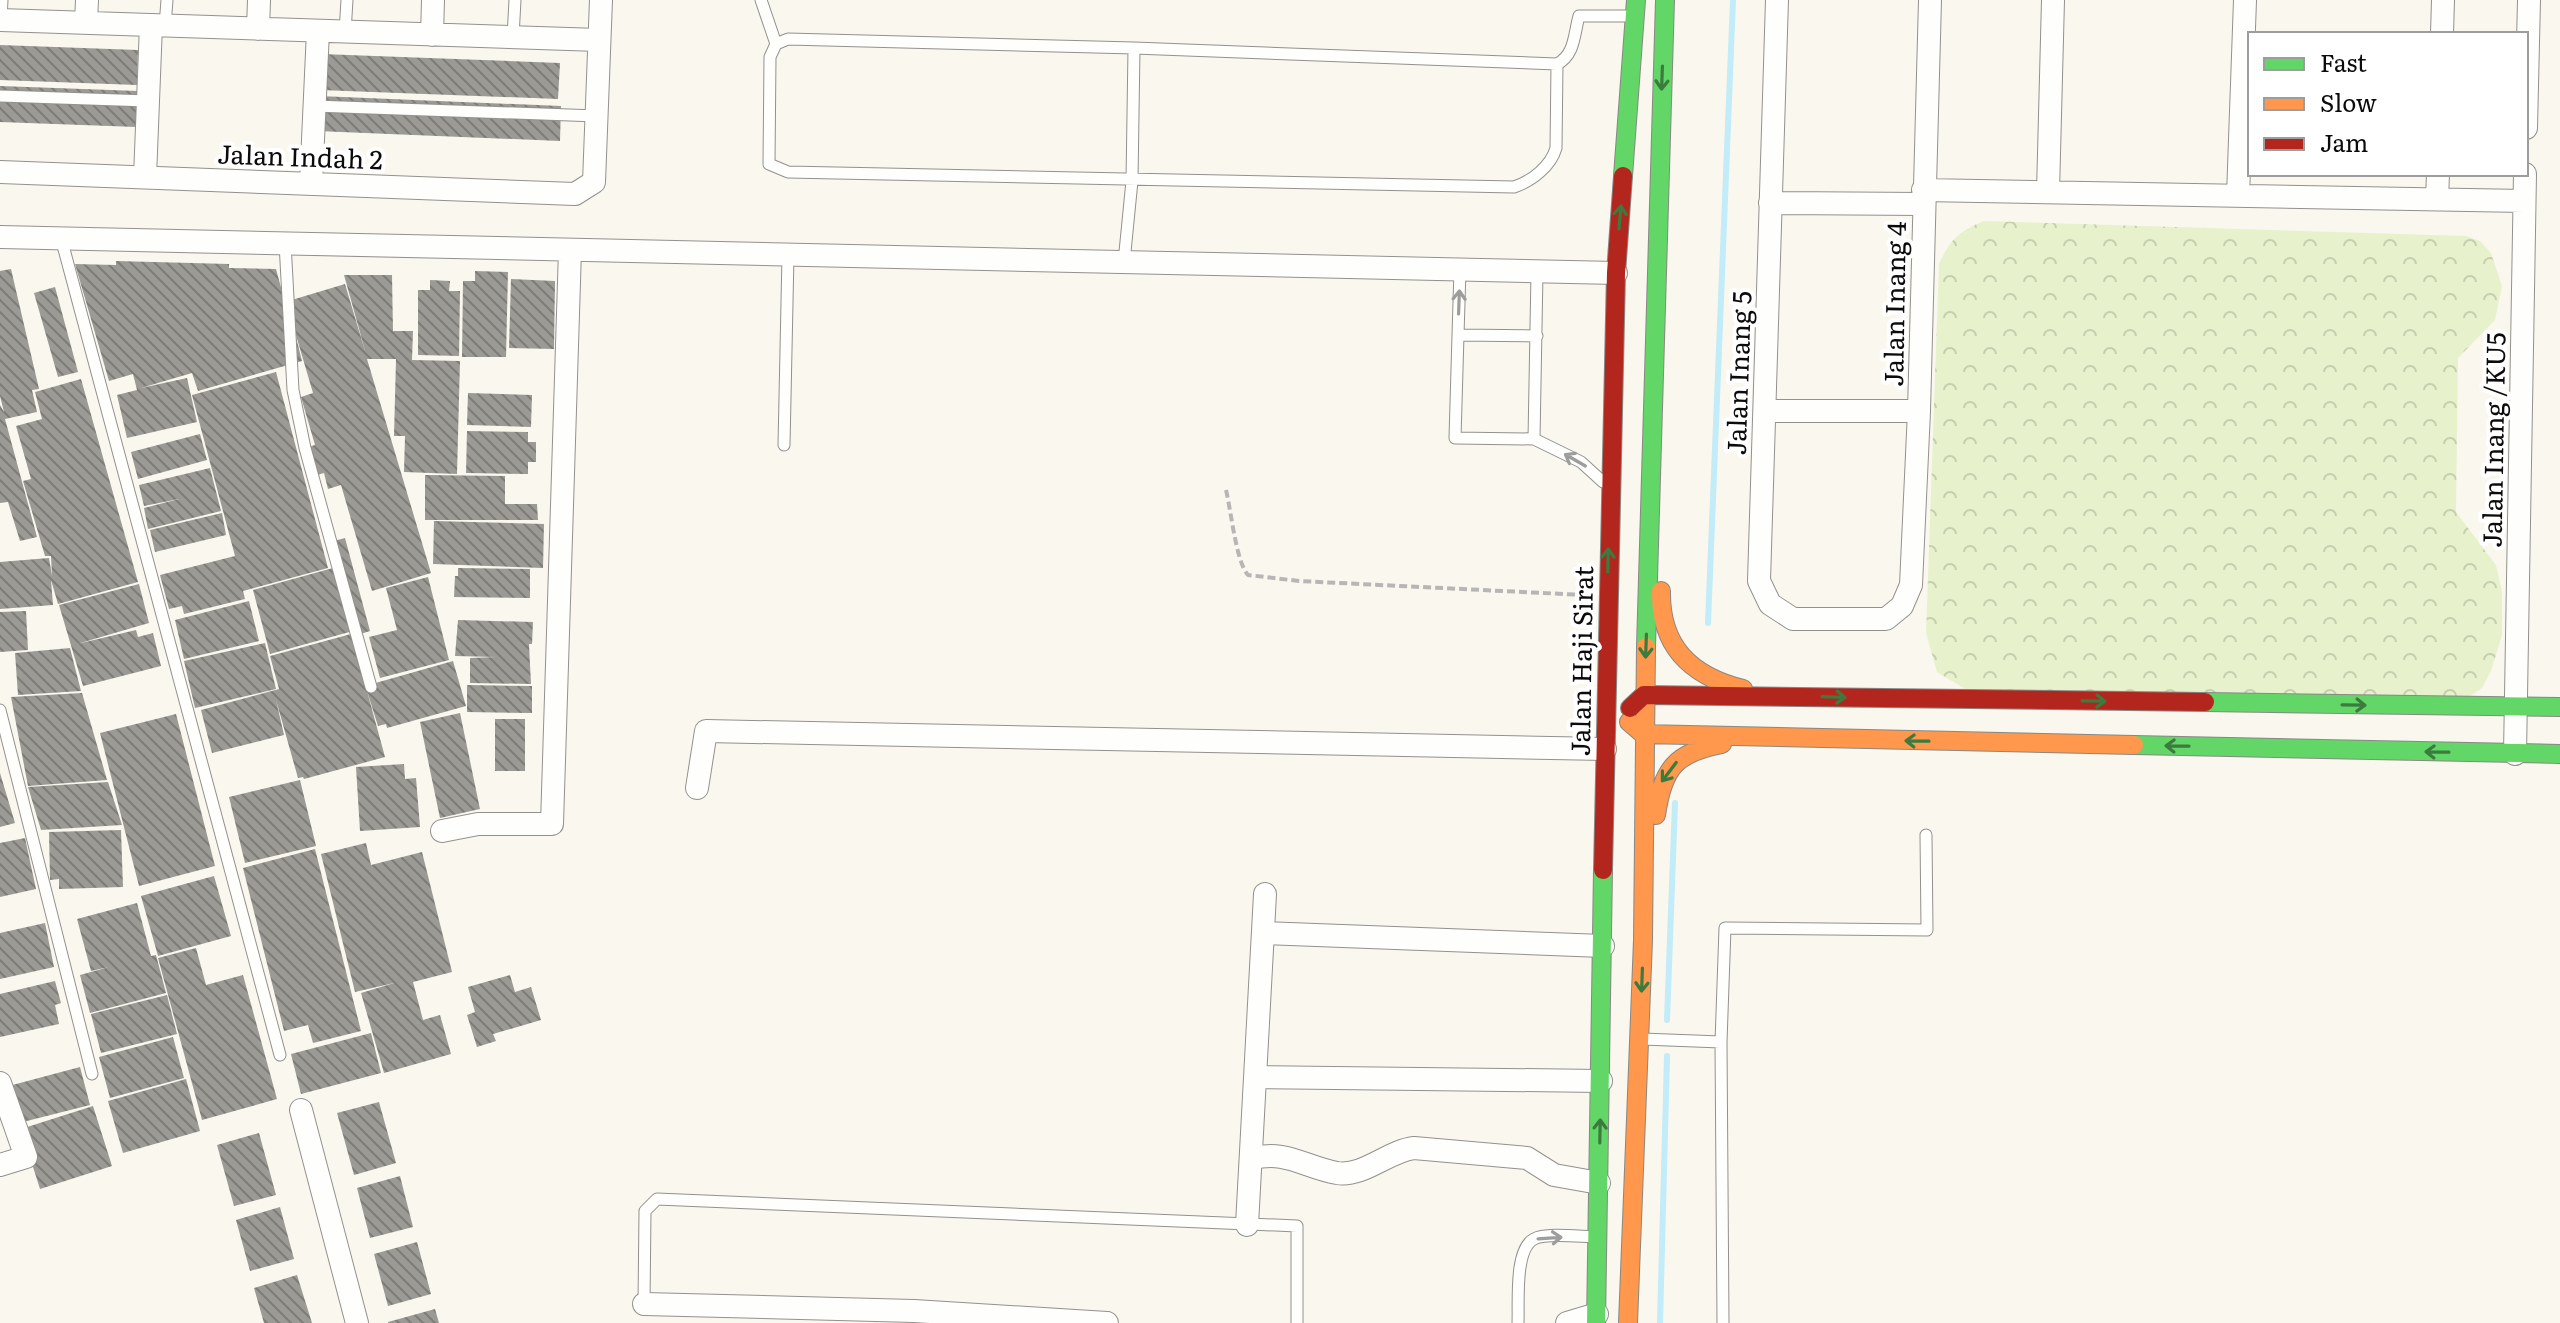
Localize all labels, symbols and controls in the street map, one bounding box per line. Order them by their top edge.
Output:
legend [2248,32,2528,176]
text: Fast [2320,44,2367,79]
one-way arrow [1655,64,1670,91]
text: Slow [2320,84,2377,119]
text: Jam [2320,124,2368,159]
street label: Jalan Indah 2 [217,133,383,177]
one-way arrow [1613,204,1628,231]
street label: Jalan Inang 4 [1872,221,1914,387]
one-way arrow [1451,289,1467,316]
street label: Jalan Inang 5 [1715,290,1759,456]
street label: Jalan Inang /KU5 [2471,332,2513,548]
one-way arrow [1564,452,1587,468]
one-way arrow [1600,547,1615,574]
street label: Jalan Haji Sirat [1559,565,1601,756]
one-way arrow [1638,632,1653,659]
one-way arrow [1820,689,1847,705]
one-way arrow [2080,694,2107,709]
one-way arrow [2340,697,2367,713]
one-way arrow [1904,733,1931,749]
one-way arrow [2164,739,2191,754]
one-way arrow [2424,744,2451,760]
one-way arrow [1661,761,1678,782]
one-way arrow [1634,966,1649,993]
one-way arrow [1592,1118,1608,1145]
one-way arrow [1536,1230,1562,1245]

